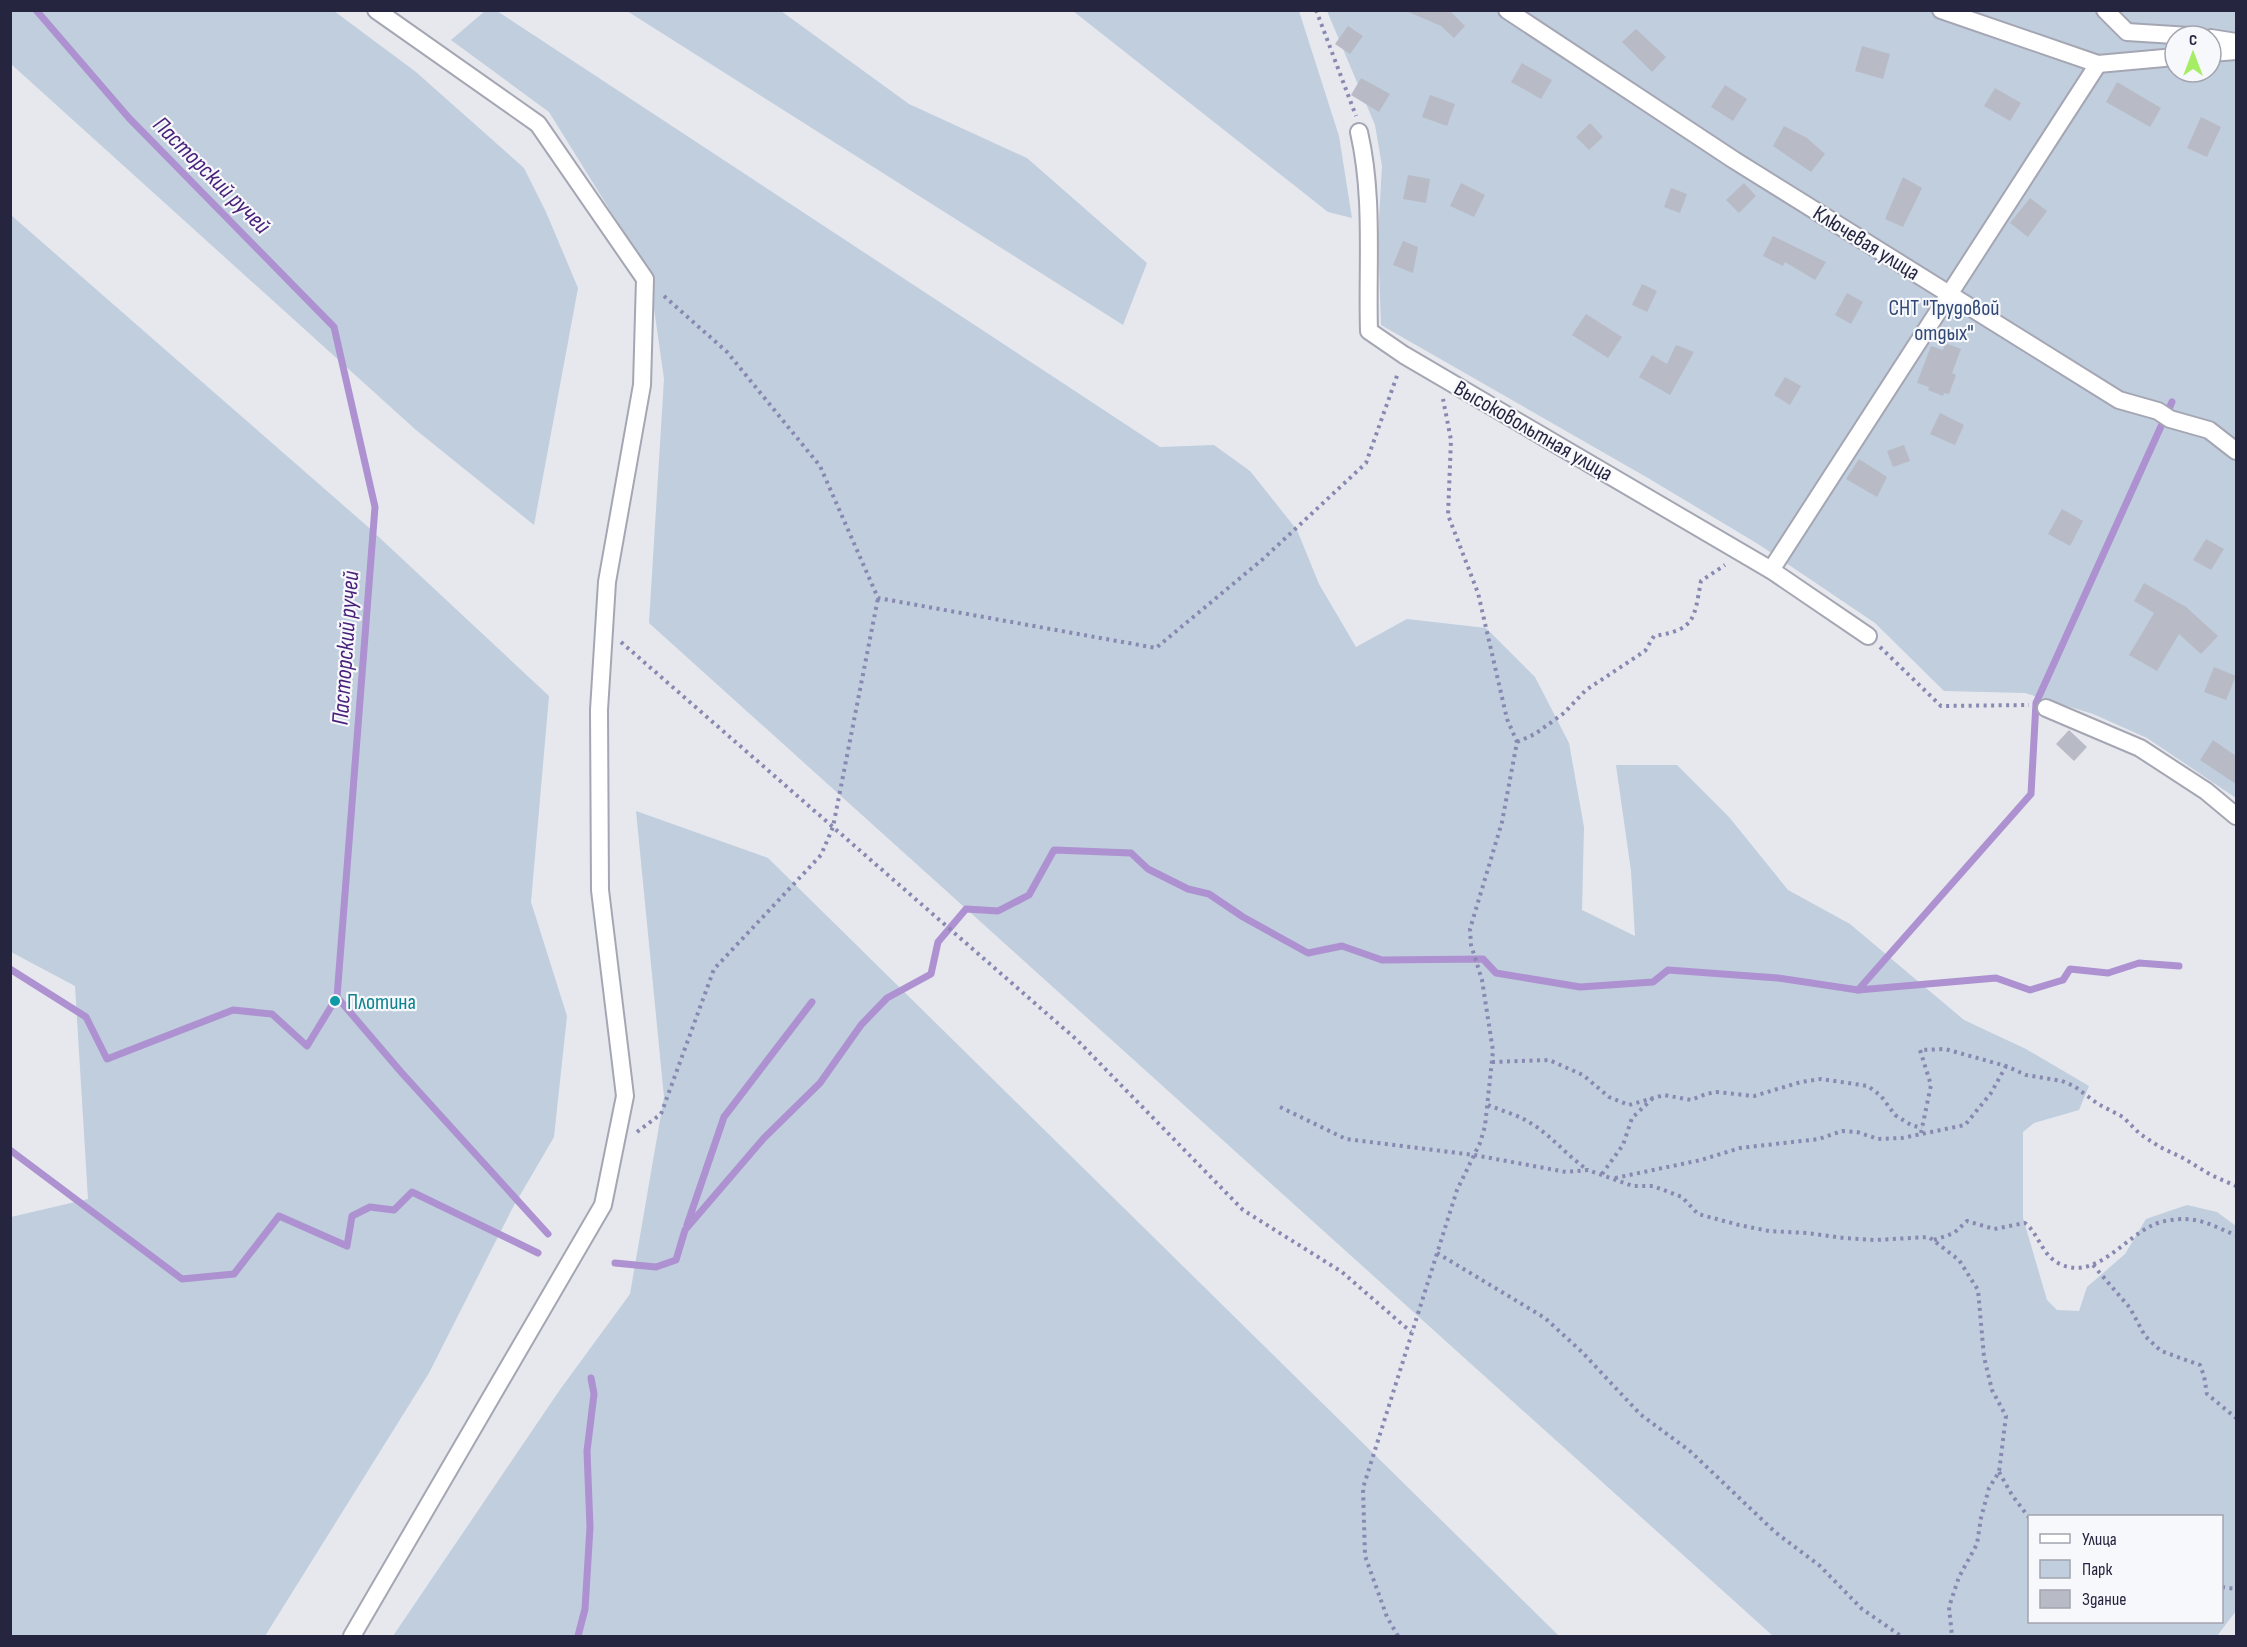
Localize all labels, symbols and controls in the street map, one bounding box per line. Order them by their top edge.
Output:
north arrow [2163,24,2223,84]
text: С [2189,31,2197,50]
water label: Пасторский ручей [147,110,277,240]
street label: Ключевая улица [1808,200,1925,287]
park label: СНТ "Трудовой отдых" [1888,295,2000,347]
street label: Высоковольтная улица [1449,375,1617,488]
water label: Пасторский ручей [326,570,365,726]
place label: Плотина [347,989,416,1016]
marker: Плотина [328,994,342,1008]
legend [2028,1515,2223,1623]
text: Улица [2082,1529,2117,1550]
text: Парк [2082,1559,2113,1580]
text: Здание [2082,1589,2127,1610]

